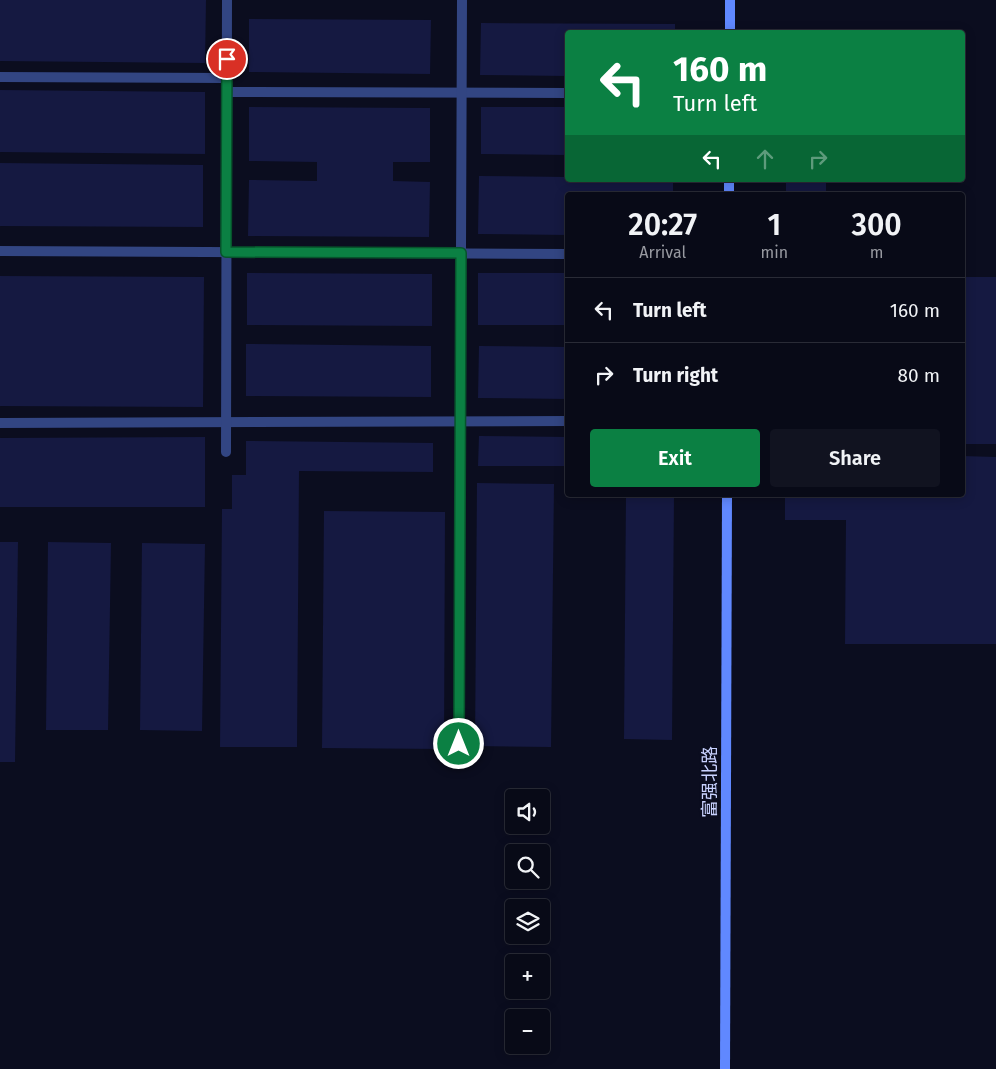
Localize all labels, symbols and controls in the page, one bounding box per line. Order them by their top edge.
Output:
pin [206,38,248,80]
icon: arrive [213,45,241,73]
text: 160 m [673,48,767,90]
icon: left [590,50,655,115]
text: Turn left [673,90,757,117]
icon: left [698,145,726,173]
icon: ahead [751,145,779,173]
icon: right [804,145,832,173]
text: 20:27 [628,207,697,243]
text: 1 [767,207,781,243]
text: 300 [851,207,902,243]
text: Arrival [639,243,686,262]
text: min [761,243,788,262]
text: m [870,243,883,262]
icon: left [590,296,618,324]
text: Turn left [633,299,707,322]
text: 160 m [890,299,940,322]
icon: right [590,361,618,389]
text: Turn right [633,364,718,387]
text: 80 m [898,364,940,387]
button: Exit [590,429,760,487]
button: Share [770,429,940,487]
position arrow [432,717,484,769]
street label: 富强北路 [699,746,721,818]
map controls [505,789,550,1054]
button: sound [505,789,550,834]
button: search [505,844,550,889]
button: layers [505,899,550,944]
button: + [505,954,550,999]
button: − [505,1009,550,1054]

